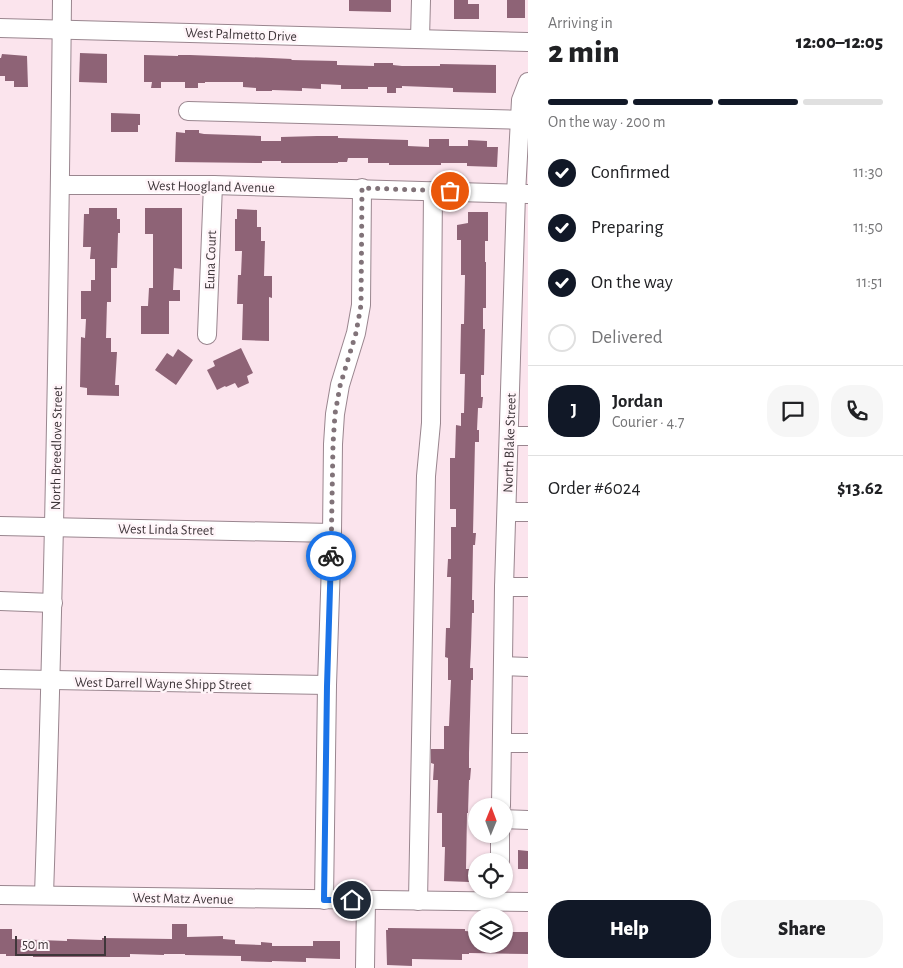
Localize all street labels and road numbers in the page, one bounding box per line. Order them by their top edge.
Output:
street label: West Palmetto Drive [185,26,297,44]
street label: West Hoogland Avenue [147,179,275,195]
street label: Euna Court [203,230,219,290]
street label: North Breedlove Street [49,385,65,510]
street label: North Blake Street [501,392,519,493]
street label: West Linda Street [118,522,214,538]
street label: West Darrell Wayne Shipp Street [74,675,252,693]
street label: West Matz Avenue [132,891,234,907]

